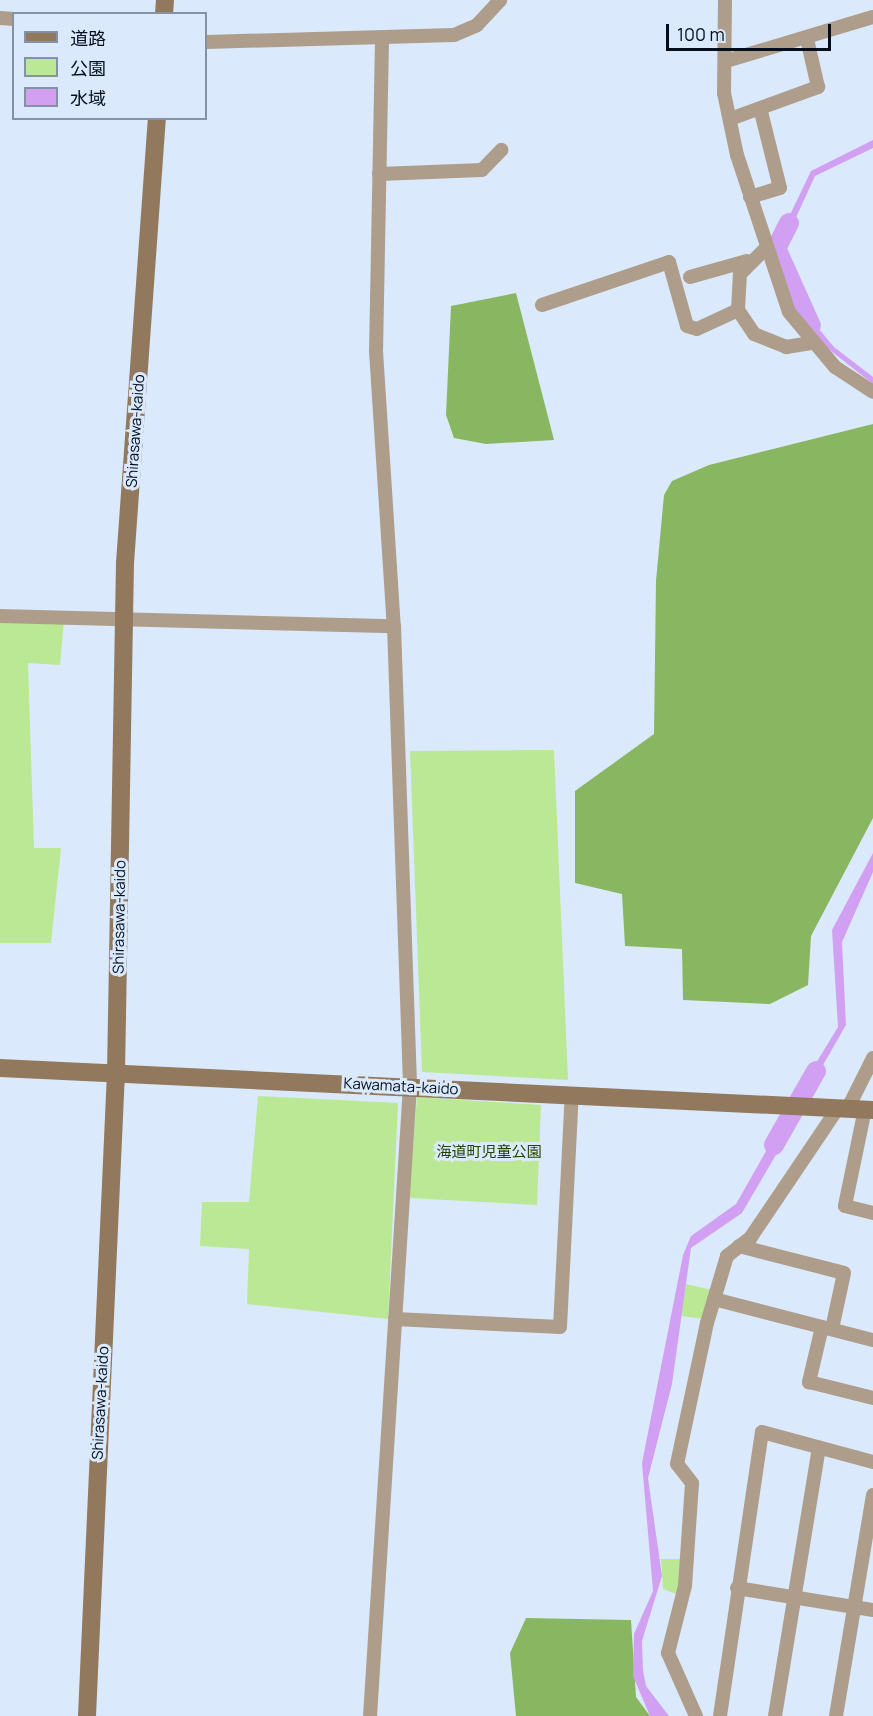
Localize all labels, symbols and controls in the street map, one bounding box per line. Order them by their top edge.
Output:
legend [12,12,207,120]
scale bar [669,12,834,50]
text: 100 m [677,22,725,46]
text: 道路 [70,26,106,50]
text: 公園 [70,56,106,80]
text: 水域 [70,86,106,110]
street label: Shirasawa-kaido [122,374,148,488]
street label: Shirasawa-kaido [109,860,129,974]
street label: Kawamata-kaido [343,1074,459,1098]
park label: 海道町児童公園 [437,1143,541,1161]
street label: Shirasawa-kaido [88,1346,112,1460]

